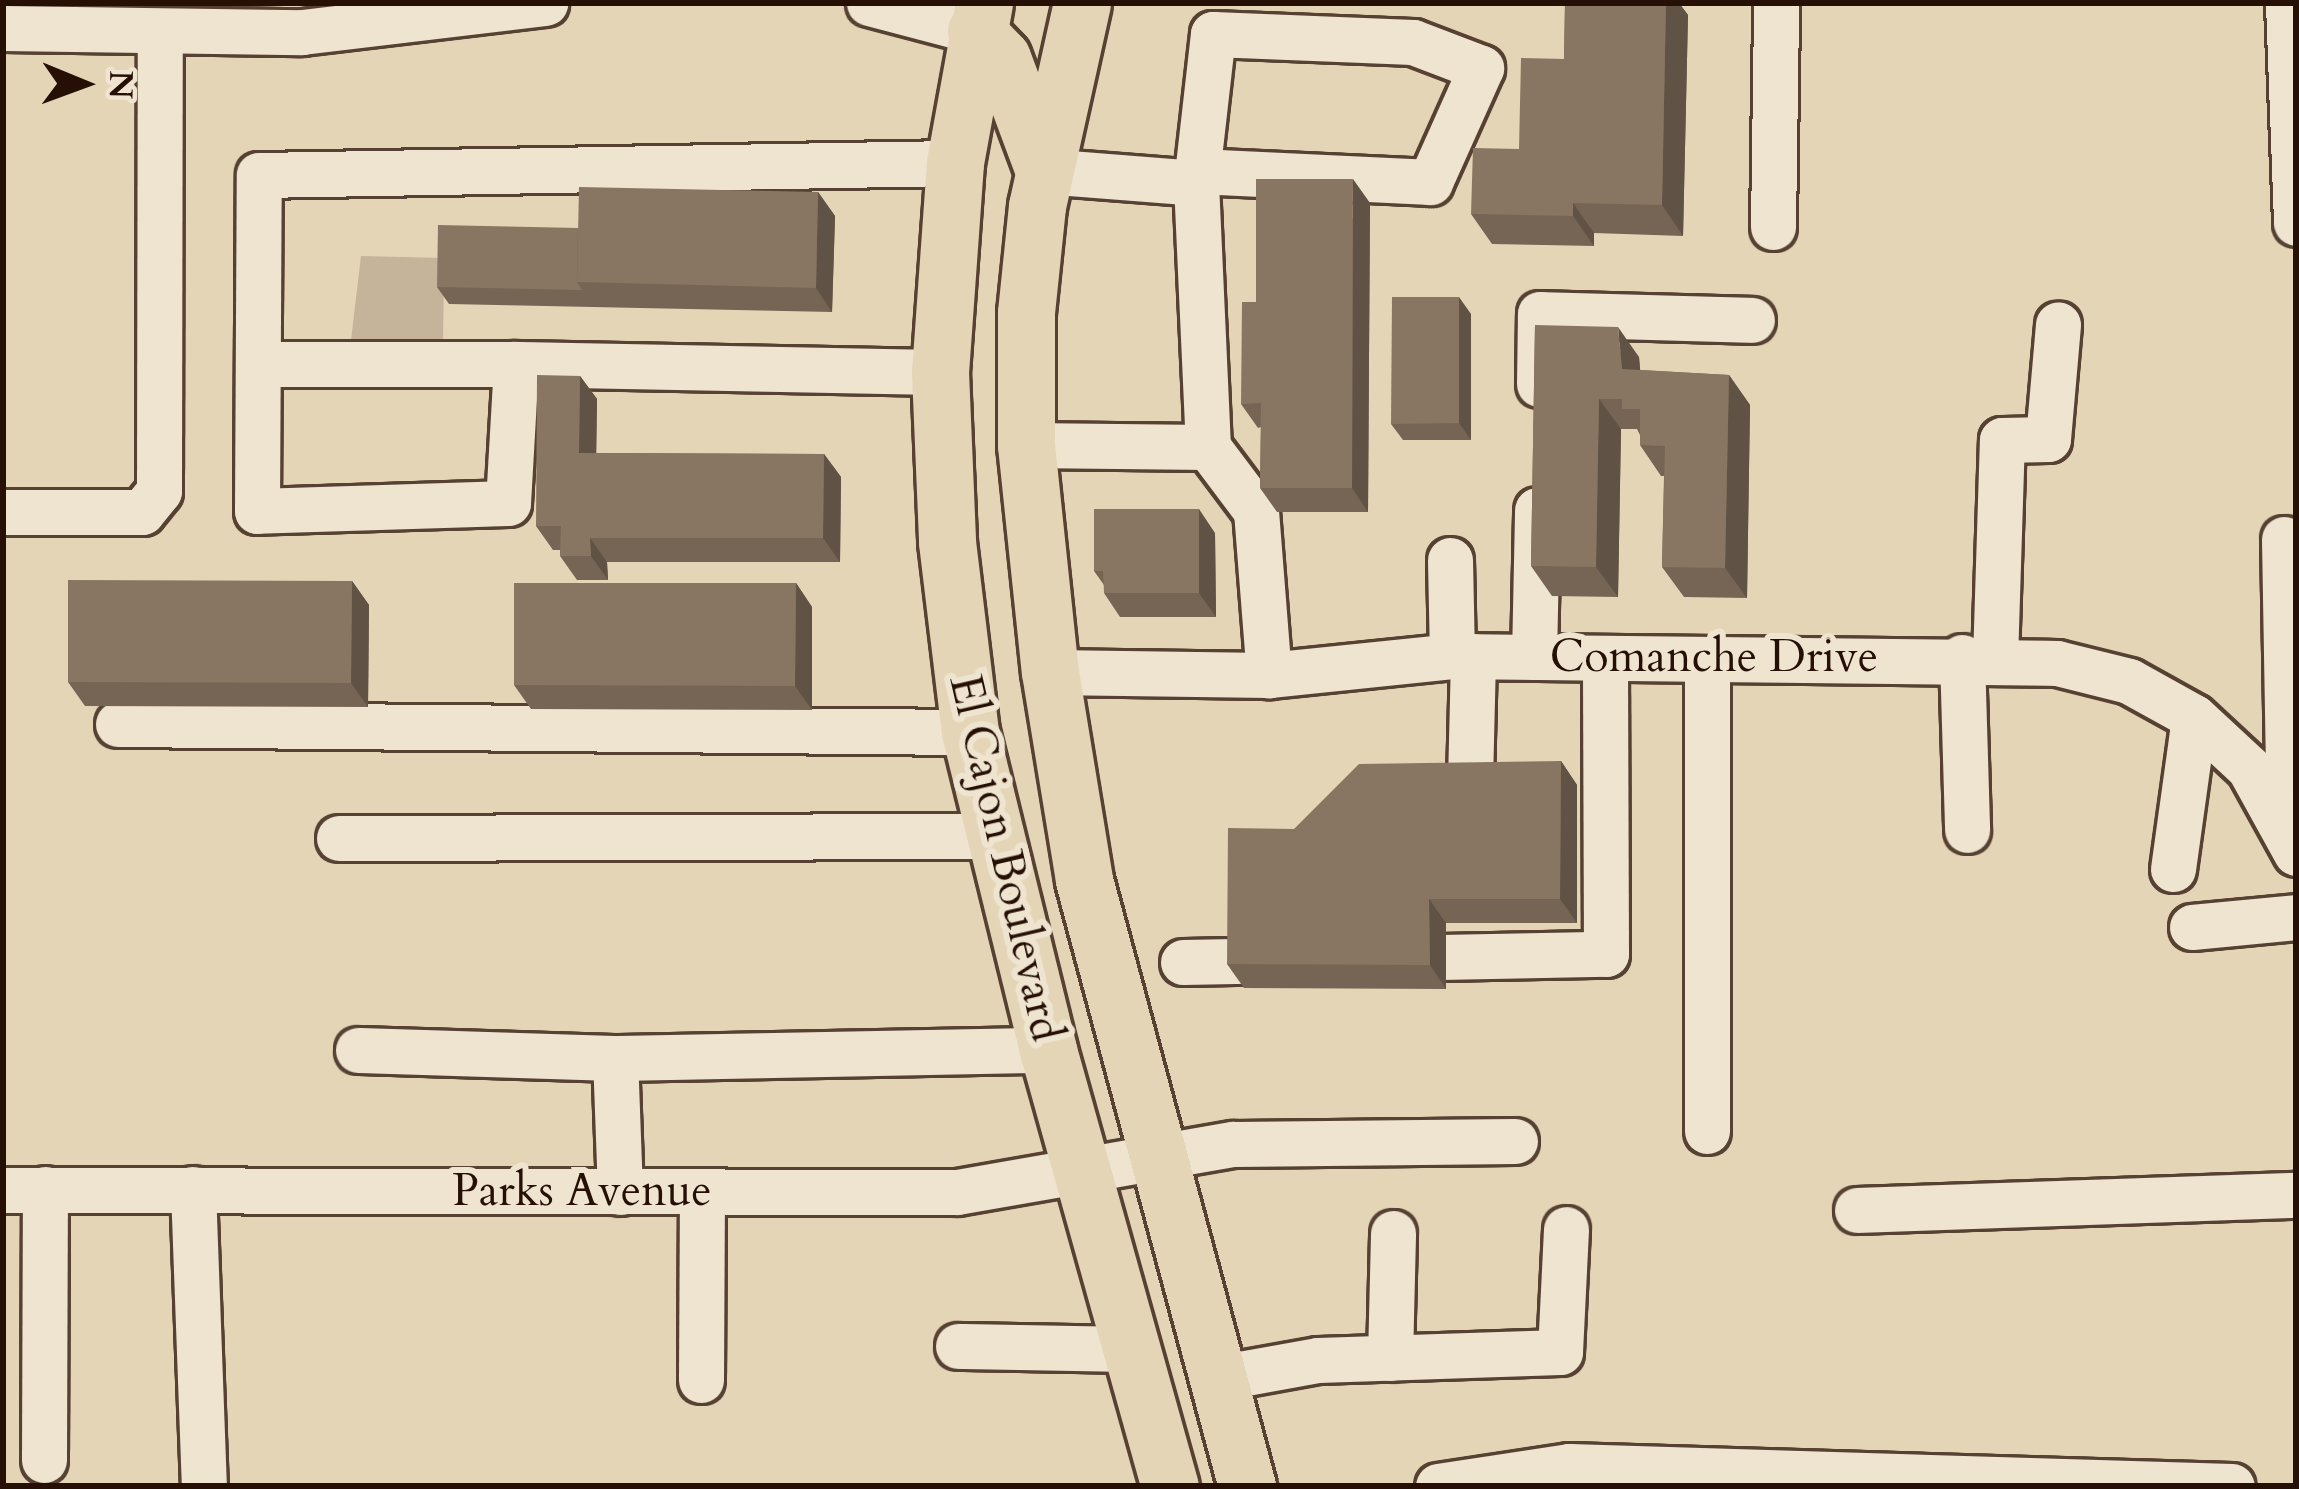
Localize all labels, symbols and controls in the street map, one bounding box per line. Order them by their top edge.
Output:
north arrow [24,24,144,144]
text: N [98,70,143,99]
street label: Comanche Drive [1550,630,1878,684]
street label: El Cajon Boulevard [938,670,1074,1046]
street label: Parks Avenue [452,1164,712,1218]

